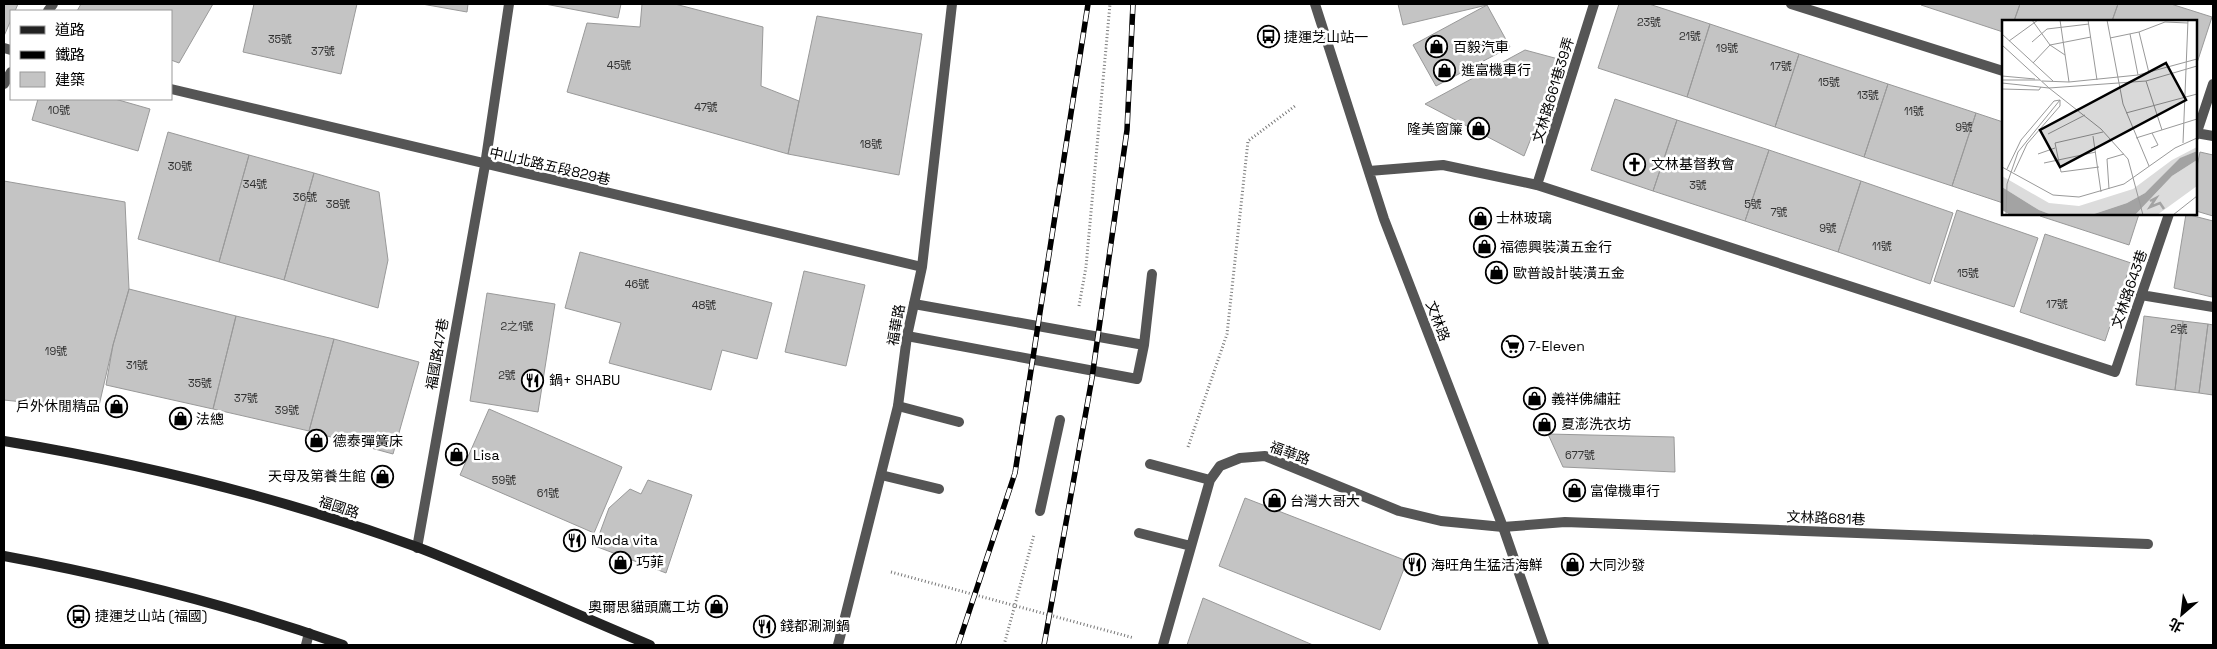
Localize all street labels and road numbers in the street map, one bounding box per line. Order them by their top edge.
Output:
street label: 文林路661巷39弄 [1528,35,1578,145]
street label: 中山北路五段829巷 [488,143,612,189]
street label: 文林路643巷 [2107,247,2151,331]
street label: 文林路 [1422,298,1454,344]
street label: 福華路 [883,303,909,347]
street label: 福國路47巷 [422,317,452,391]
street label: 福華路 [1267,437,1313,469]
street label: 福國路 [316,492,362,522]
street label: 文林路681巷 [1786,508,1866,528]

